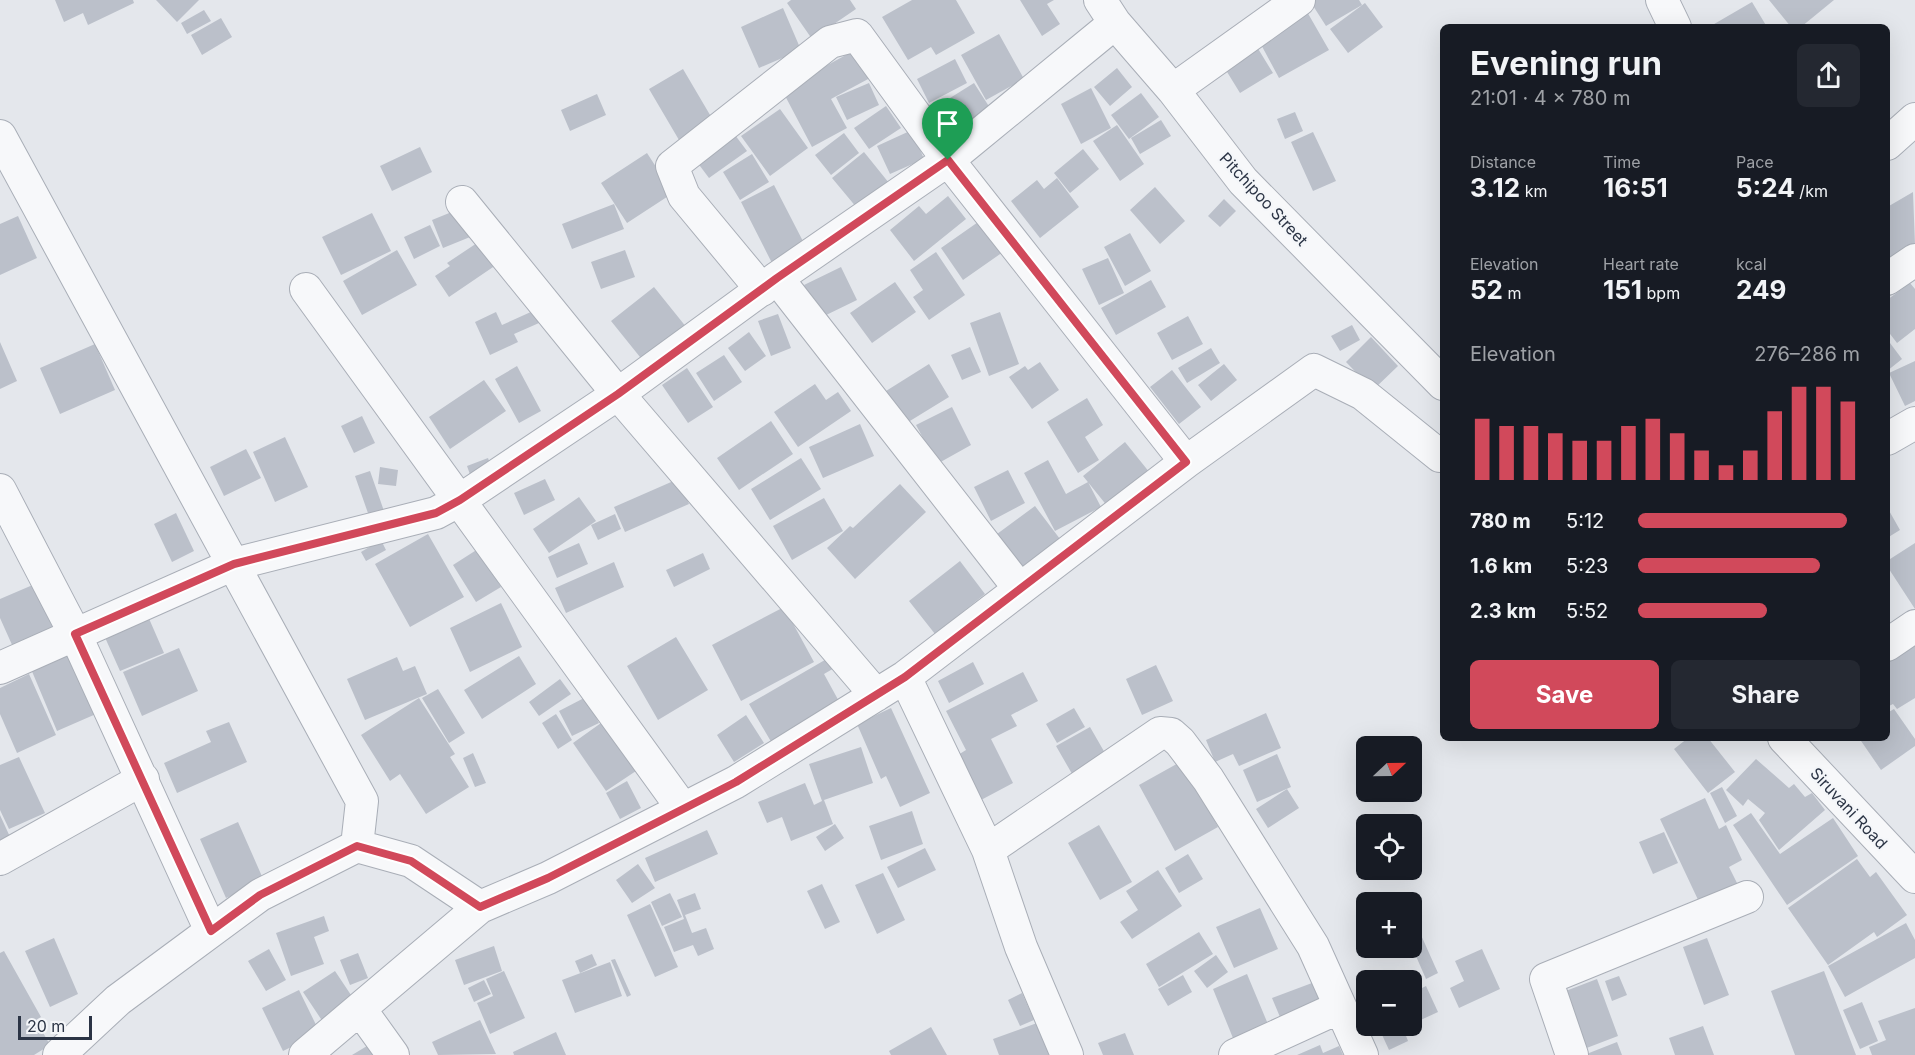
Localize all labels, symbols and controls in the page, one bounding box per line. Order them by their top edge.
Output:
text: Evening run [1470,43,1662,83]
button: share [1797,44,1860,107]
text: 21:01 · 4 × 780 m [1470,86,1630,110]
pin [922,98,973,160]
icon: arrive [931,107,964,140]
street label: Pitchipoo Street [1216,148,1312,250]
text: Distance [1470,152,1536,172]
text: Time [1603,152,1641,172]
text: Pace [1736,152,1774,172]
text: 3.12 [1470,172,1520,203]
text: 16:51 [1603,172,1668,203]
text: 5:24 [1736,172,1795,203]
text: km [1520,181,1547,201]
text: /km [1795,181,1828,201]
text: Elevation [1470,254,1539,274]
text: Heart rate [1603,254,1679,274]
text: kcal [1736,254,1767,274]
text: 52 [1470,274,1503,305]
text: 151 [1603,274,1642,305]
text: 249 [1736,274,1786,305]
text: m [1503,283,1522,303]
text: bpm [1642,283,1680,303]
text: Elevation [1470,342,1556,366]
text: 276–286 m [1754,342,1860,366]
text: 780 m [1470,509,1531,533]
text: 5:12 [1566,509,1604,533]
text: 1.6 km [1470,554,1532,578]
text: 5:23 [1566,554,1608,578]
text: 2.3 km [1470,599,1536,623]
text: 5:52 [1566,599,1608,623]
button: Save [1470,660,1659,729]
button: Share [1671,660,1860,729]
north arrow [1356,736,1422,802]
map controls [1356,736,1422,1036]
street label: Siruvani Road [1806,763,1892,853]
button: locate [1356,814,1422,880]
button: + [1356,892,1422,958]
button: − [1356,970,1422,1036]
scale bar [18,1013,92,1040]
text: 20 m [27,1016,65,1036]

